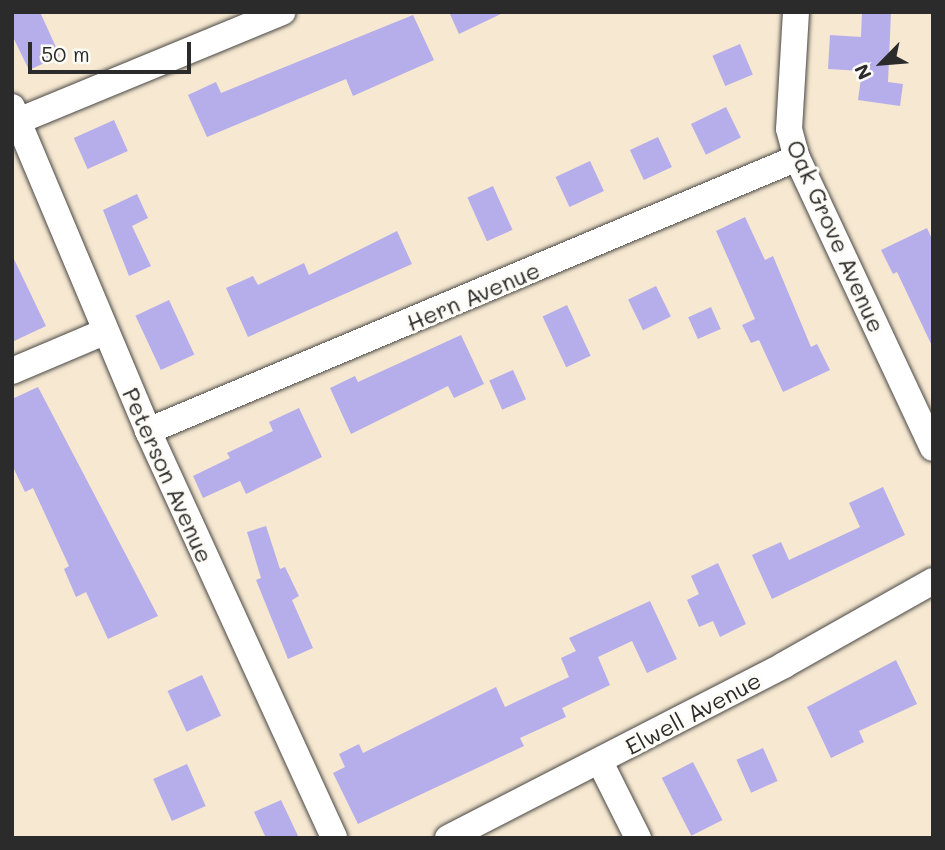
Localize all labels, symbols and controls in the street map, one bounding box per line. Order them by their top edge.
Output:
scale bar [32,28,194,72]
north arrow [847,28,917,98]
text: 50 m [41,40,90,67]
text: N [848,60,877,84]
street label: Oak Grove Avenue [781,136,891,336]
street label: Hern Avenue [402,256,544,336]
street label: Peterson Avenue [117,383,219,567]
street label: Elwell Avenue [621,666,765,760]

